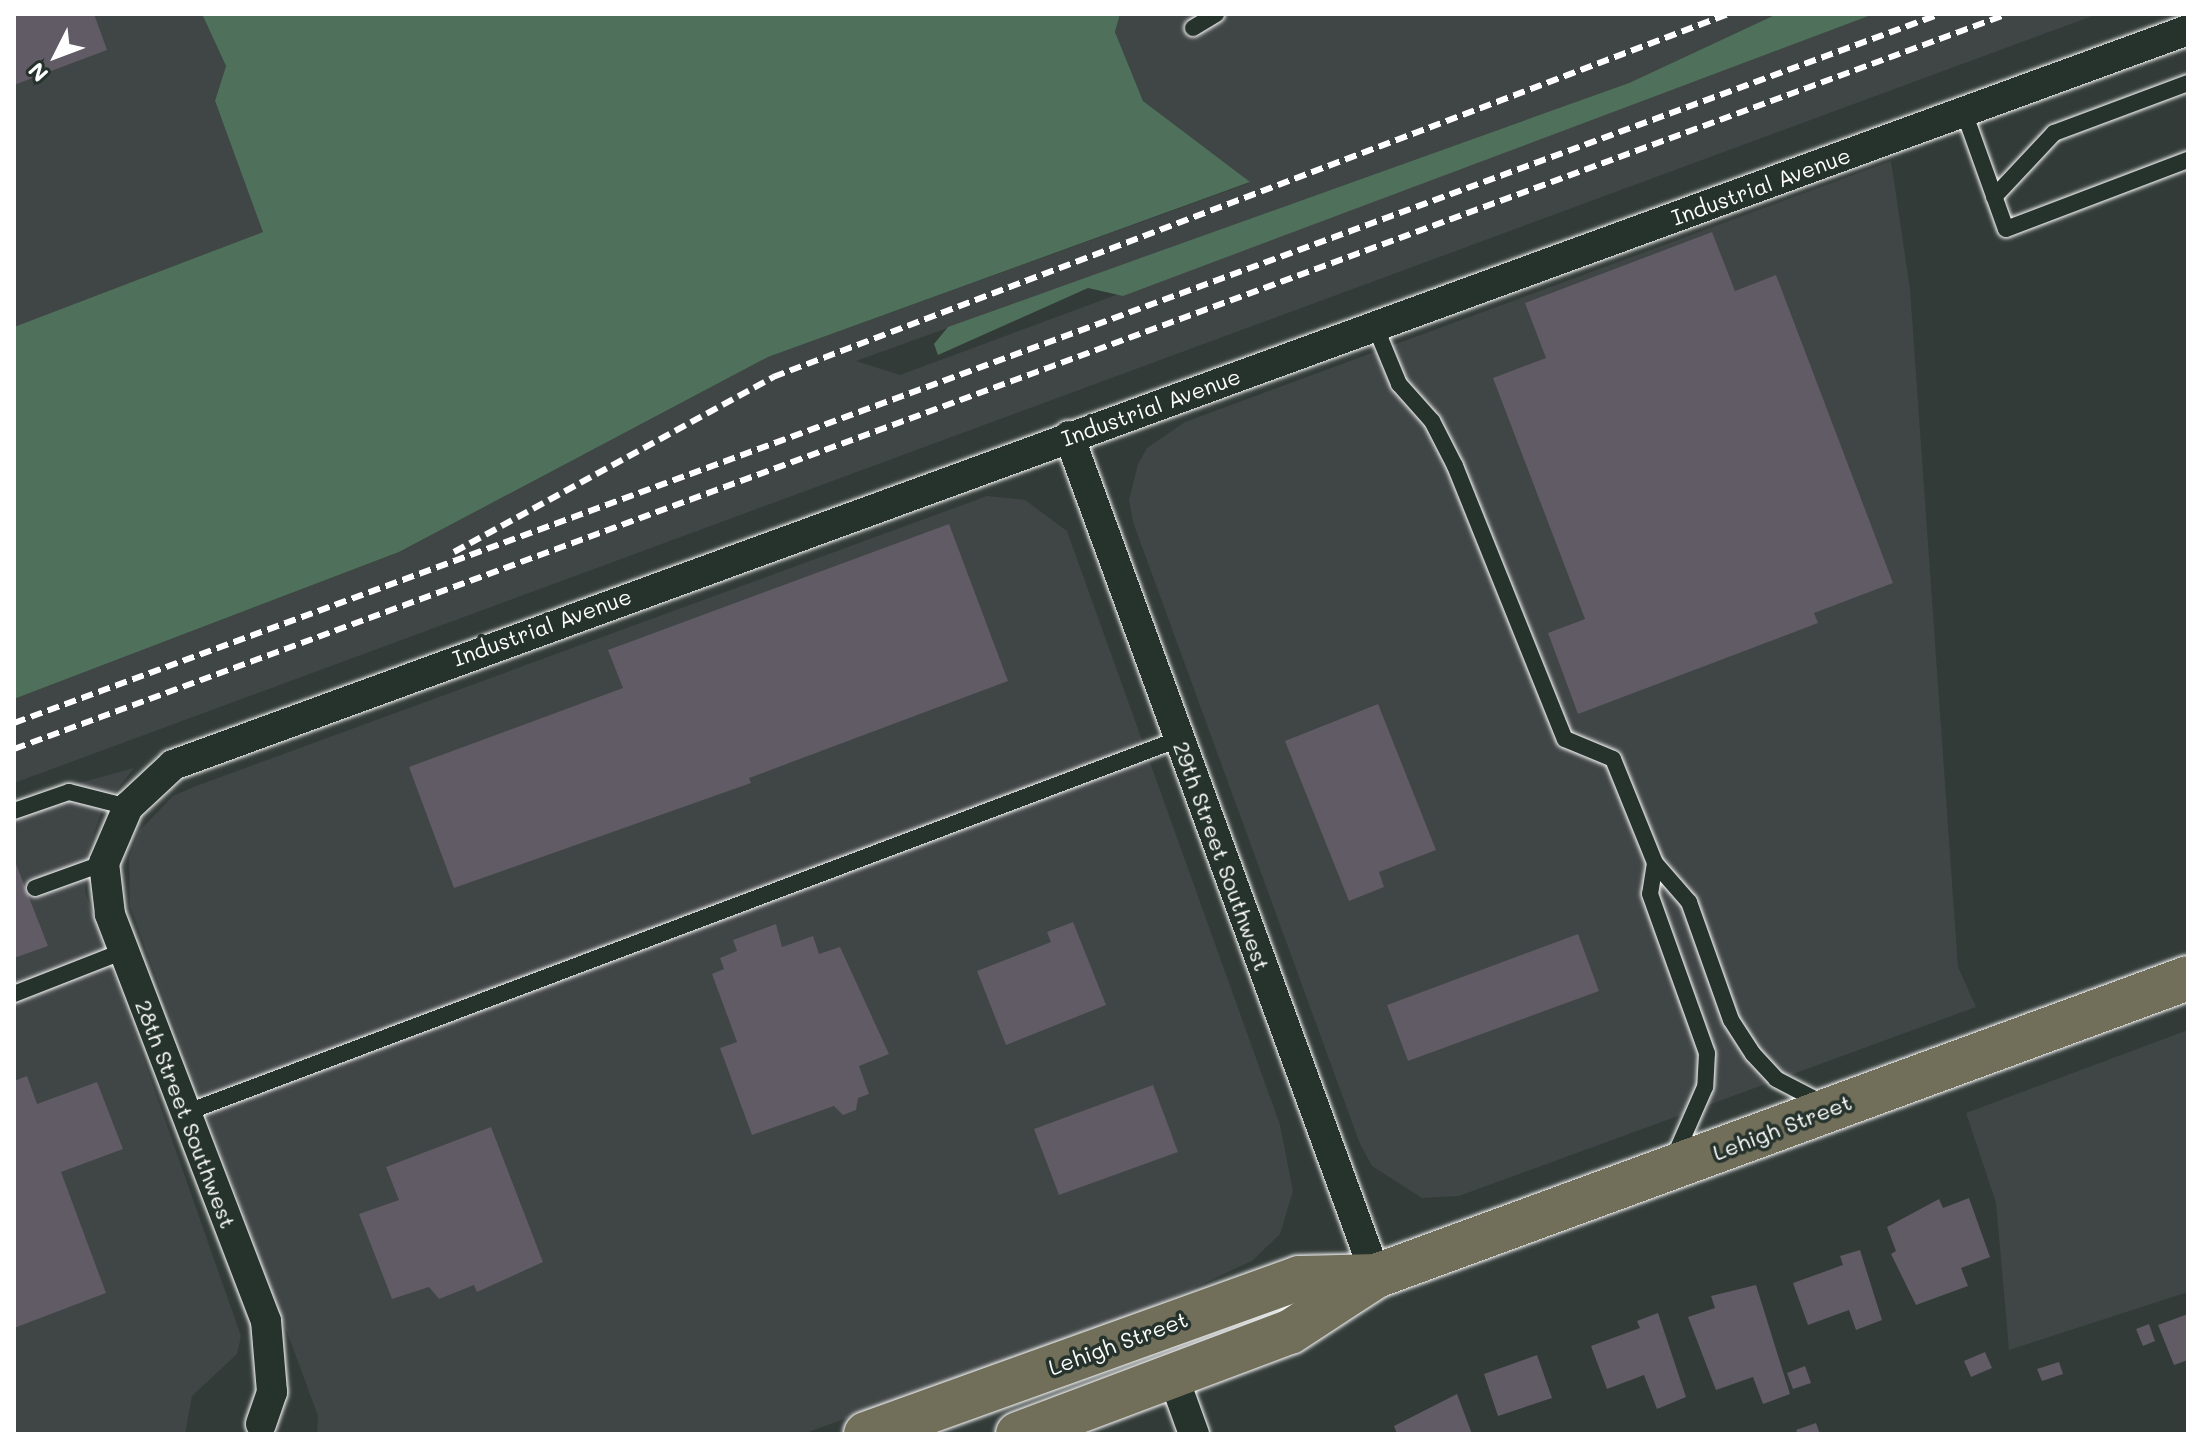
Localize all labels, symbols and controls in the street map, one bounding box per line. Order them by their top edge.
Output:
north arrow [16,16,96,96]
text: N [21,56,54,88]
street label: Industrial Avenue [1668,141,1854,231]
street label: Industrial Avenue [1058,362,1244,452]
street label: Industrial Avenue [449,582,635,672]
street label: 29th Street Southwest [1168,738,1276,974]
street label: 28th Street Southwest [130,996,242,1232]
street label: Lehigh Street [1709,1088,1855,1166]
street label: Lehigh Street [1045,1306,1191,1380]

